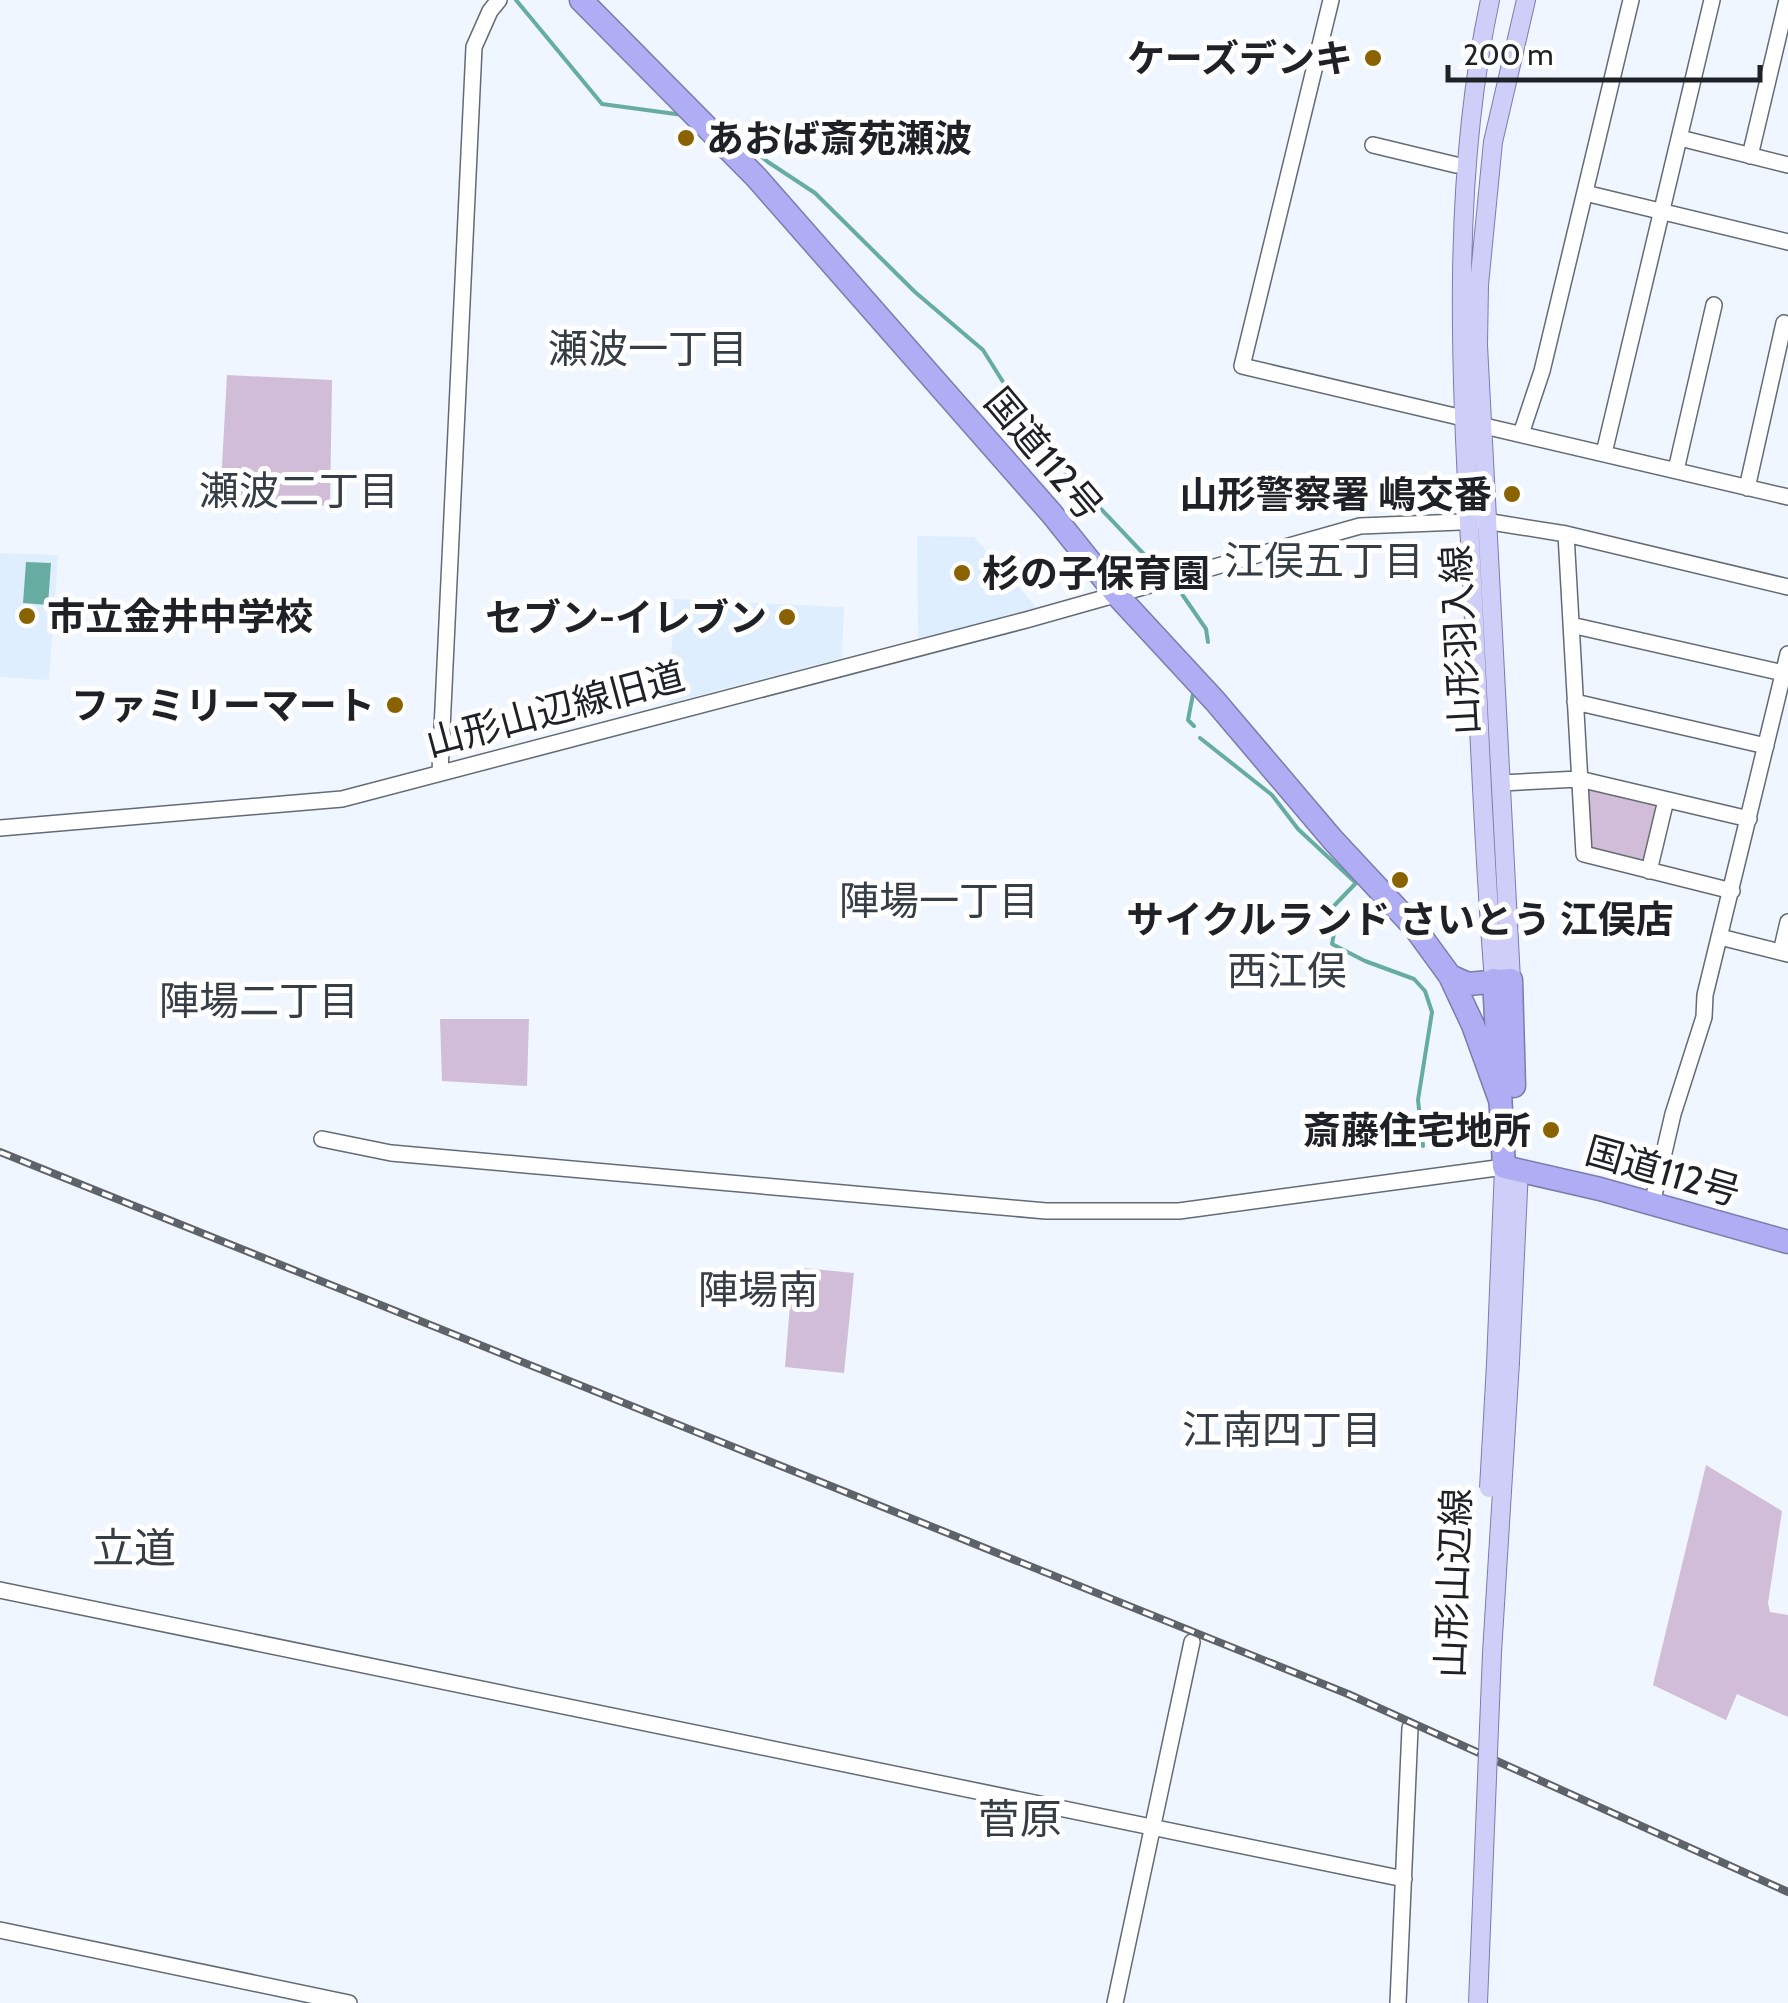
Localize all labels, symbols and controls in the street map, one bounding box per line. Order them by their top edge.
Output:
scale bar [1448,20,1760,82]
place label: ケーズデンキ [1127,35,1353,82]
text: 200 m [1463,36,1554,73]
marker: ケーズデンキ [1362,47,1384,69]
place label: あおば斎苑瀬波 [706,115,972,162]
marker: あおば斎苑瀬波 [675,127,697,149]
district label: 瀬波一丁目 [548,324,748,373]
street label: 国道112号 [975,378,1113,530]
district label: 瀬波二丁目 [199,466,399,515]
place label: 山形警察署 嶋交番 [1179,471,1492,518]
marker: 山形警察署 嶋交番 [1501,483,1523,505]
district label: 江俣五丁目 [1224,536,1424,585]
street label: 山形羽入線 [1432,544,1488,736]
place label: 杉の子保育園 [982,550,1210,597]
marker: 杉の子保育園 [951,562,973,584]
place label: 市立金井中学校 [47,593,313,640]
place label: セブン-イレブン [485,594,767,641]
marker: 市立金井中学校 [16,605,38,627]
marker: セブン-イレブン [776,606,798,628]
street label: 山形山辺線旧道 [420,652,690,766]
place label: ファミリーマート [71,682,375,729]
marker: ファミリーマート [384,694,406,716]
marker: サイクルランド さいとう 江俣店 [1389,869,1411,891]
district label: 陣場一丁目 [839,876,1039,925]
place label: サイクルランド さいとう 江俣店 [1126,896,1674,943]
district label: 西江俣 [1227,946,1347,995]
district label: 陣場二丁目 [159,976,359,1025]
place label: 斎藤住宅地所 [1303,1107,1531,1154]
marker: 斎藤住宅地所 [1540,1119,1562,1141]
street label: 国道112号 [1580,1127,1746,1215]
district label: 陣場南 [698,1265,818,1314]
district label: 江南四丁目 [1182,1405,1382,1454]
street label: 山形山辺線 [1426,1487,1480,1679]
district label: 立道 [92,1522,176,1574]
district label: 菅原 [978,1793,1062,1845]

